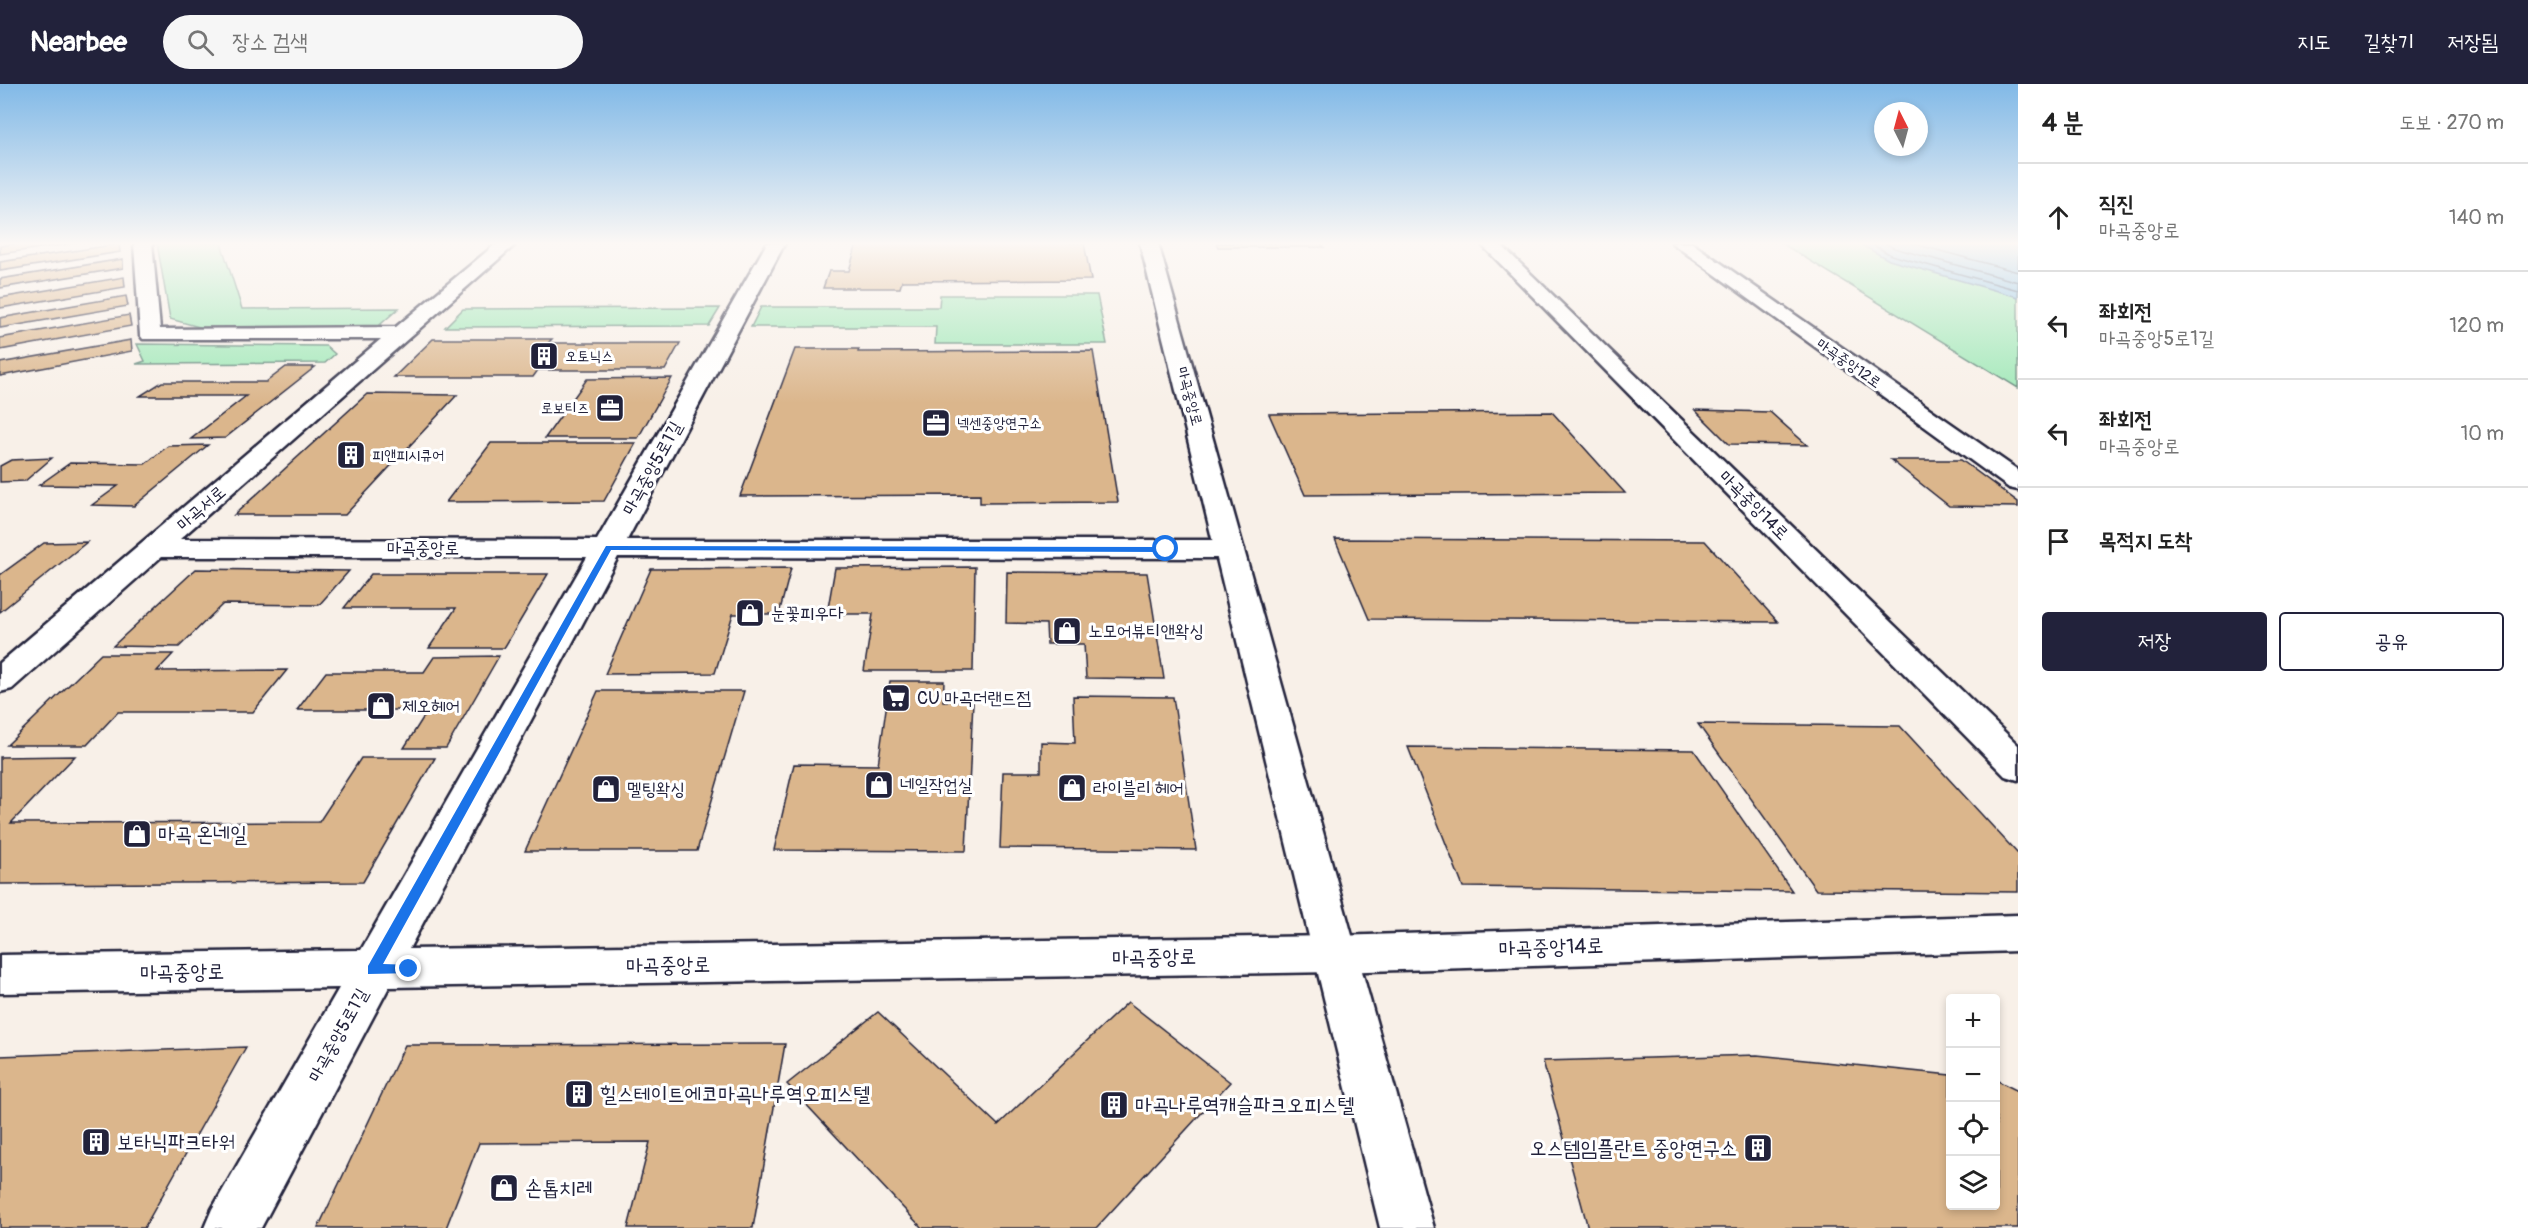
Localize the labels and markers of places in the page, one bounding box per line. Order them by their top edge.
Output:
building icon: 오토닉스 [528,340,560,372]
place label: 오토닉스 [565,347,613,366]
office icon: 로보티즈 [594,392,626,424]
place label: 로보티즈 [541,399,589,418]
office icon: 넥센중앙연구소 [920,407,952,439]
place label: 넥센중앙연구소 [957,414,1042,433]
building icon: 피앤피시큐어 [335,439,367,471]
place label: 피앤피시큐어 [372,446,444,465]
shop icon: 눈꽃피우다 [734,597,766,629]
place label: 눈꽃피우다 [771,602,844,625]
shop icon: 노모어뷰티앤왁싱 [1051,615,1083,647]
place label: 노모어뷰티앤왁싱 [1088,620,1204,643]
supermarket icon: CU 마곡더랜드점 [880,682,912,714]
place label: CU 마곡더랜드점 [917,687,1031,710]
shop icon: 제오헤어 [365,690,397,722]
place label: 제오헤어 [402,695,460,718]
shop icon: 네일작업실 [863,769,895,801]
shop icon: 라이블리 헤어 [1056,772,1088,804]
shop icon: 멜팅왁싱 [590,773,622,805]
place label: 네일작업실 [900,774,973,797]
place label: 라이블리 헤어 [1093,777,1184,800]
place label: 멜팅왁싱 [627,778,685,801]
shop icon: 마곡 온네일 [121,818,153,850]
place label: 마곡 온네일 [158,821,247,848]
building icon: 힐스테이트에코마곡나루역오피스텔 [563,1078,595,1110]
place label: 힐스테이트에코마곡나루역오피스텔 [600,1081,870,1108]
building icon: 마곡나루역캐슬파크오피스텔 [1098,1089,1130,1121]
place label: 마곡나루역캐슬파크오피스텔 [1135,1092,1355,1119]
building icon: 보타닉파크타워 [80,1126,112,1158]
place label: 보타닉파크타워 [117,1129,235,1156]
building icon: 오스템임플란트 중앙연구소 [1742,1132,1774,1164]
place label: 오스템임플란트 중앙연구소 [1530,1135,1737,1162]
shop icon: 손톱치레 [488,1172,520,1204]
place label: 손톱치레 [525,1175,593,1202]

